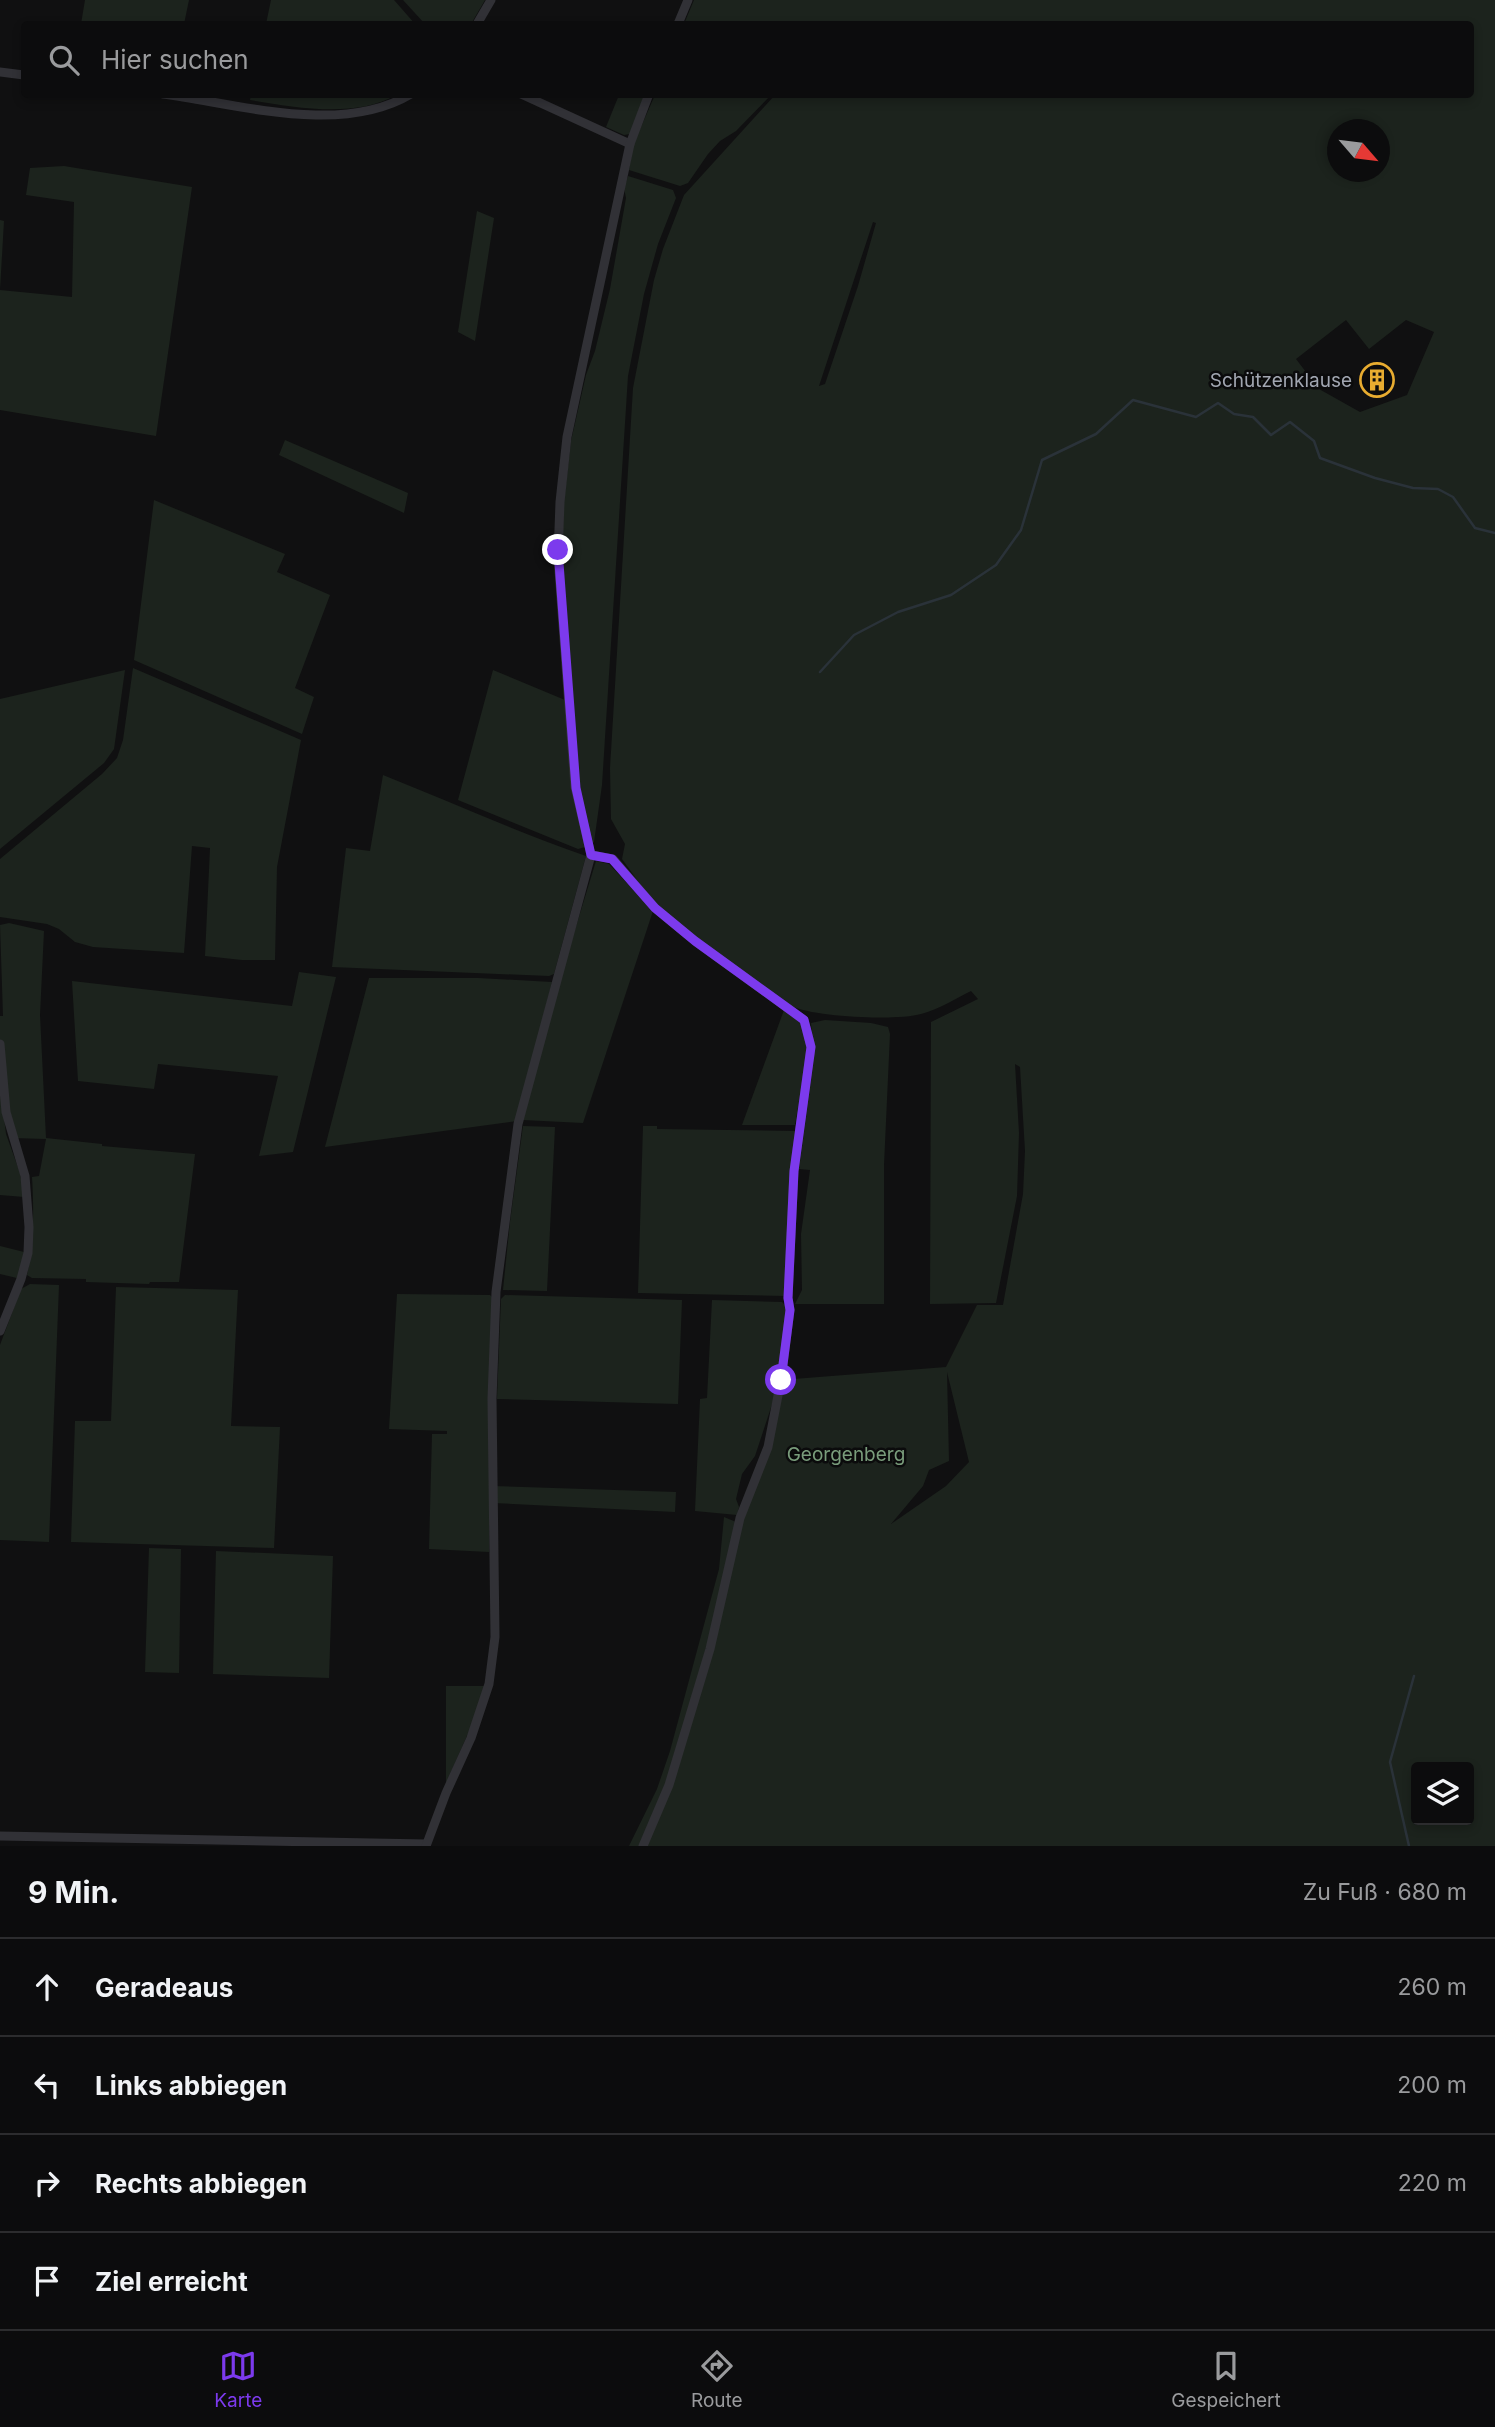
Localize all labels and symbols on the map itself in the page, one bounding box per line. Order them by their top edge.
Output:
north arrow [1327,119,1390,182]
building icon: Schützenklause [1358,361,1396,399]
place label: Schützenklause [1210,369,1352,392]
route end [542,534,573,565]
route start [765,1364,796,1395]
park label: Georgenberg [787,1443,905,1466]

